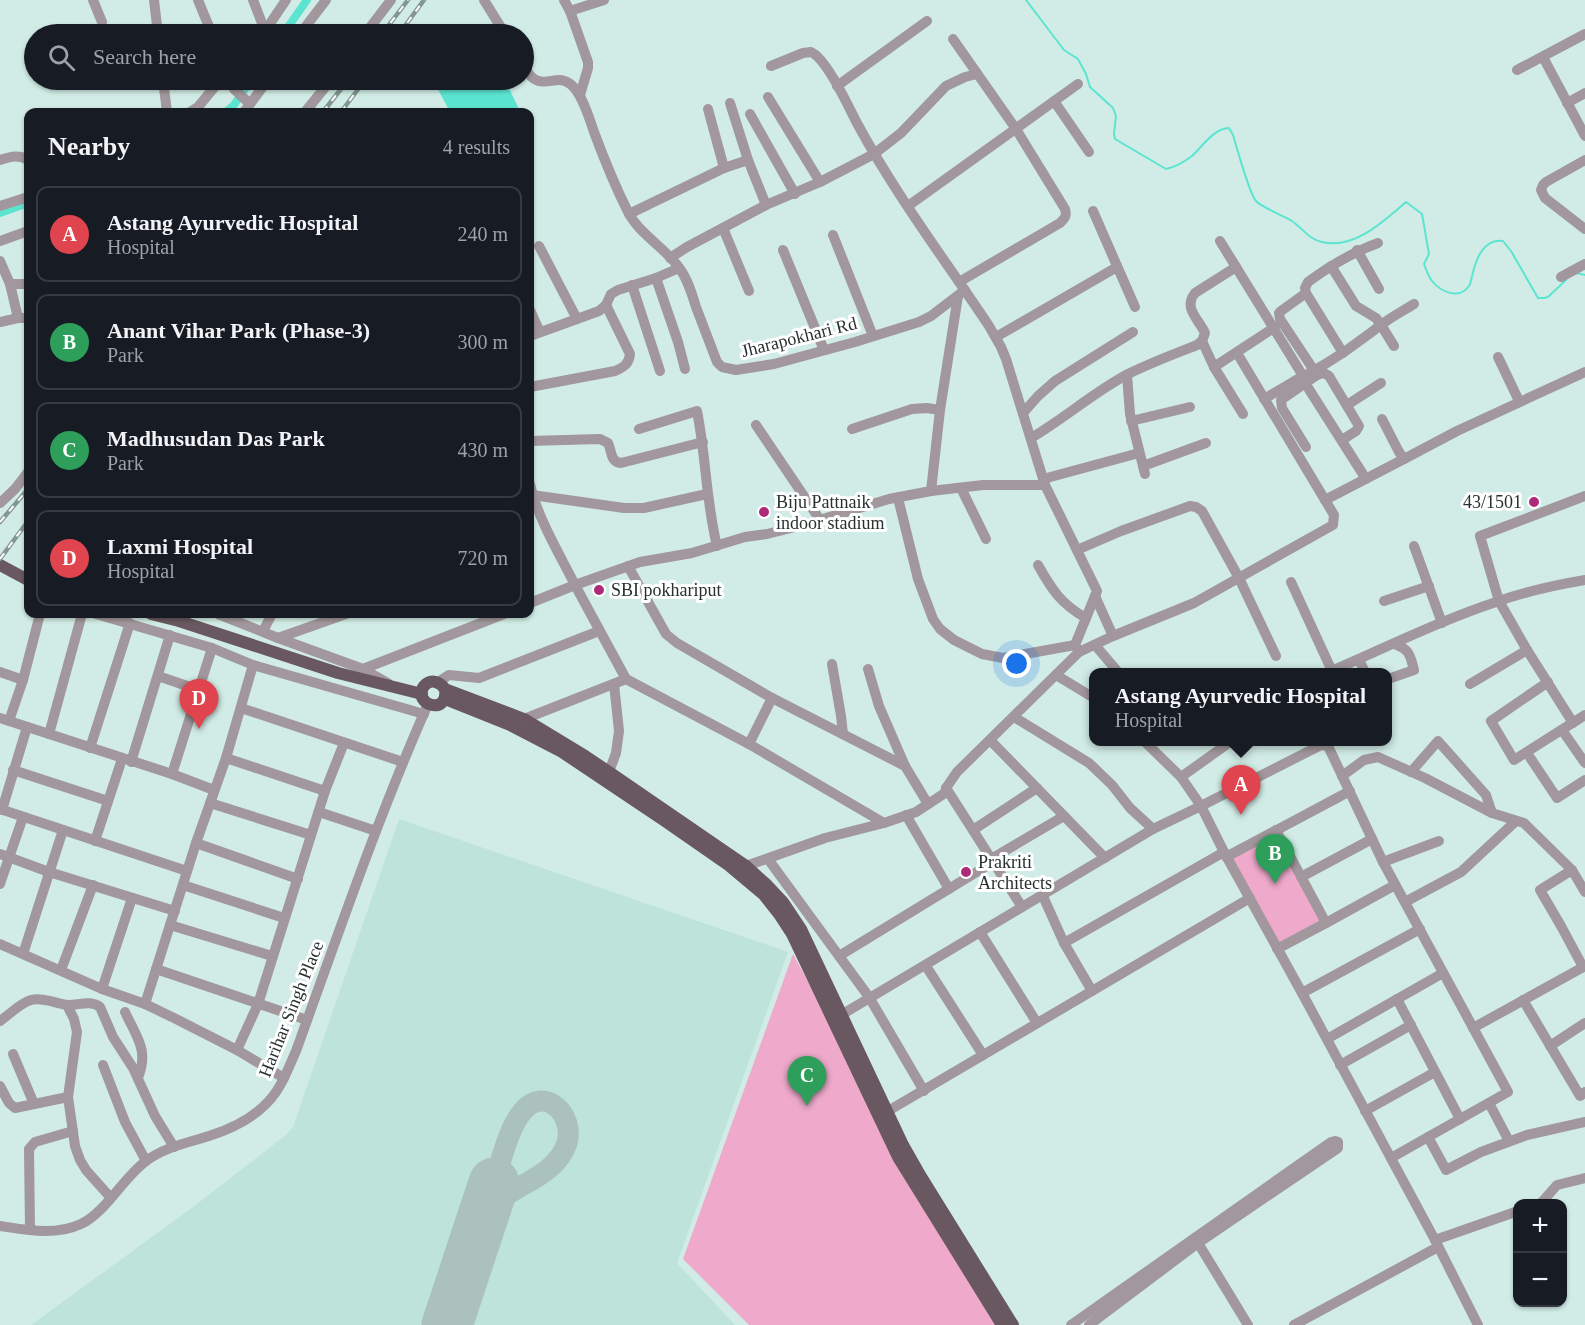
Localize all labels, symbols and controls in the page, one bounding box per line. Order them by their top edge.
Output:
search box [24,24,534,90]
icon: search [45,41,78,74]
text: Search here [93,44,196,69]
text: Nearby [48,132,130,161]
text: 4 results [443,136,510,158]
text: Astang Ayurvedic Hospital [107,210,358,235]
text: A [62,223,77,245]
text: 240 m [457,223,508,245]
text: Hospital [107,236,175,258]
street label: Jharapokhari Rd [739,313,859,361]
text: Anant Vihar Park (Phase-3) [107,318,370,343]
text: B [63,331,76,353]
text: 300 m [457,331,508,353]
text: Park [107,344,144,366]
text: Madhusudan Das Park [107,426,325,451]
text: C [62,439,77,461]
text: 430 m [457,439,508,461]
text: Park [107,452,144,474]
place label: Biju Pattnaik indoor stadium [776,492,885,533]
place label: 43/1501 [1463,492,1522,512]
marker: 43/1501 [1527,495,1541,509]
marker: Biju Pattnaik indoor stadium [757,505,771,519]
text: Laxmi Hospital [107,534,253,559]
text: D [62,547,77,569]
text: 720 m [457,547,508,569]
text: Hospital [107,560,175,582]
place label: SBI pokhariput [611,580,722,600]
marker: SBI pokhariput [592,583,606,597]
your location [1002,649,1031,678]
popup [1089,668,1392,746]
pin: D [180,680,218,729]
text: Astang Ayurvedic Hospital [1115,683,1366,708]
text: Hospital [1115,709,1183,731]
pin: A [1222,766,1260,815]
pin: B [1256,834,1294,884]
place label: Prakriti Architects [978,852,1052,893]
marker: Prakriti Architects [959,865,973,879]
street label: Harihar Singh Place [255,938,327,1080]
pin: C [788,1056,826,1106]
map controls [1513,1199,1567,1307]
button: + [1513,1199,1567,1253]
button: − [1513,1253,1567,1307]

